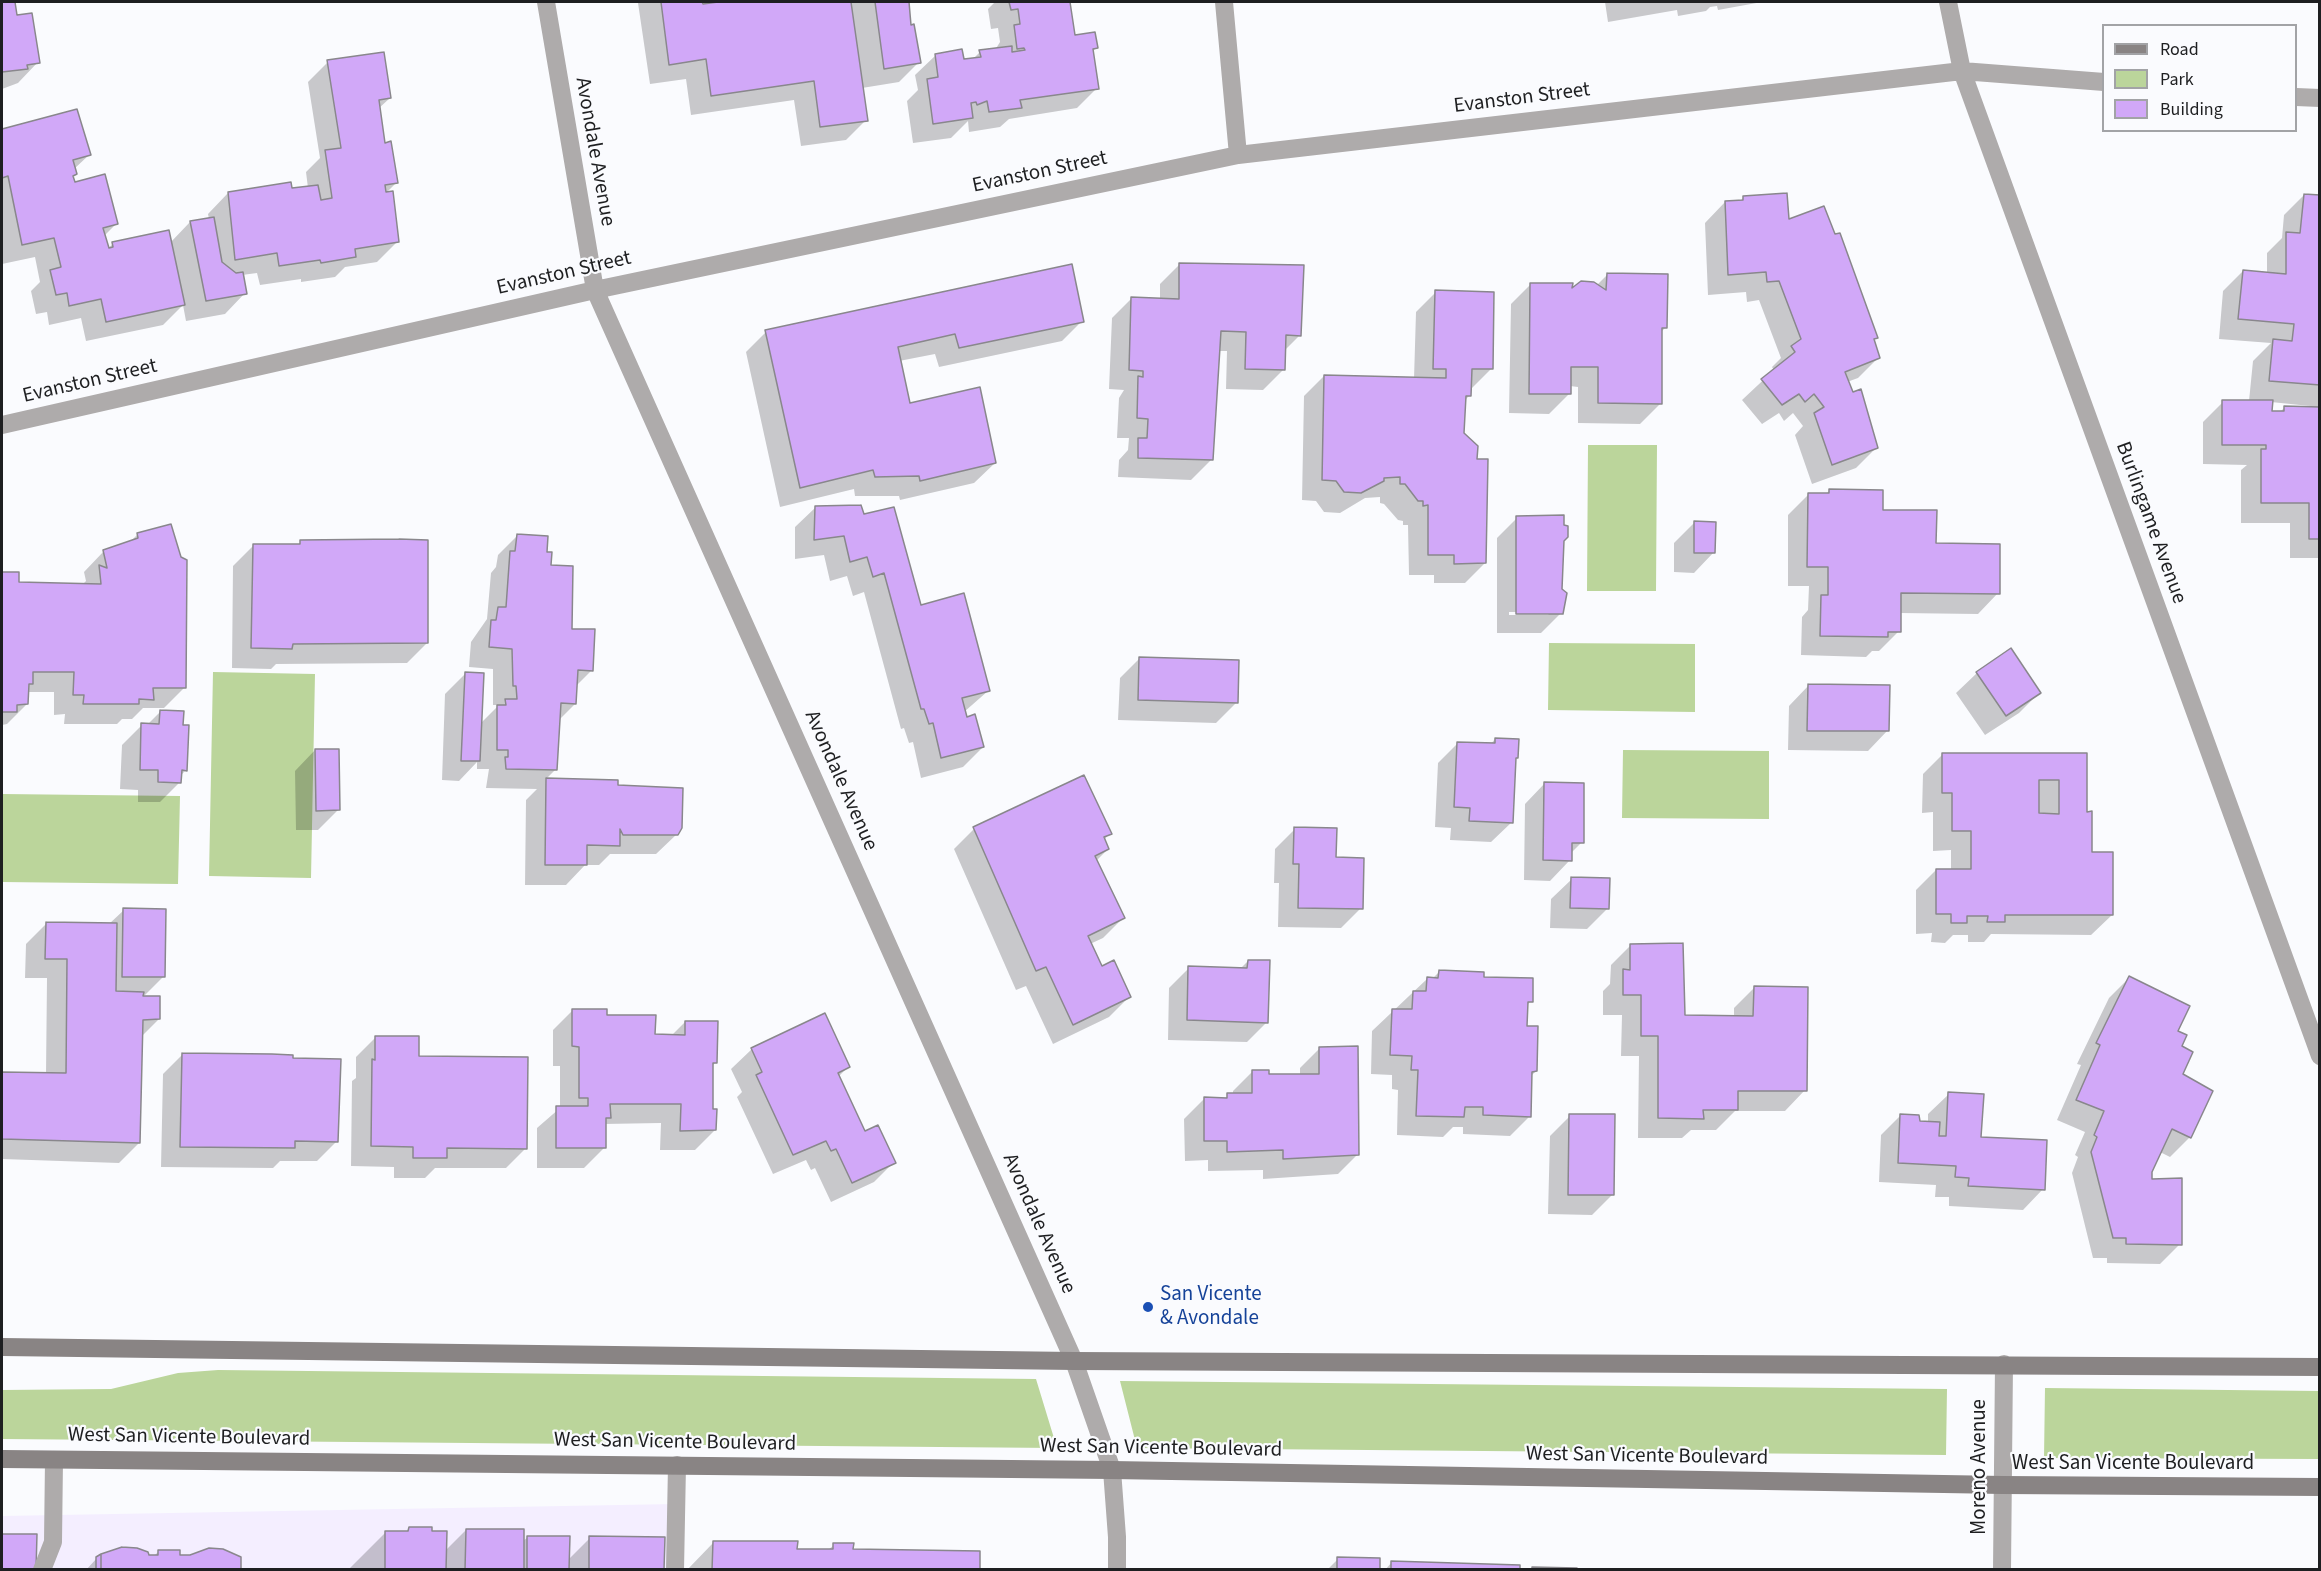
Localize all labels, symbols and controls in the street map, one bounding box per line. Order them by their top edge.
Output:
legend [2102,24,2297,132]
text: Road [2160,37,2199,62]
text: Park [2160,67,2194,92]
street label: Avondale Avenue [569,76,619,228]
street label: Evanston Street [1452,78,1592,120]
text: Building [2160,97,2223,122]
street label: Evanston Street [970,146,1110,200]
street label: Evanston Street [494,246,634,302]
street label: Evanston Street [20,354,160,410]
street label: Burlingame Avenue [2109,439,2191,607]
street label: Avondale Avenue [798,707,882,855]
street label: Avondale Avenue [996,1150,1080,1298]
place label: San Vicente & Avondale [1160,1282,1262,1332]
marker: San Vicente & Avondale [1141,1300,1155,1314]
street label: Moreno Avenue [1967,1399,1993,1535]
street label: West San Vicente Boulevard [68,1423,310,1453]
street label: West San Vicente Boulevard [554,1428,796,1458]
street label: West San Vicente Boulevard [1040,1434,1282,1464]
street label: West San Vicente Boulevard [1526,1442,1768,1472]
street label: West San Vicente Boulevard [2012,1451,2254,1477]

